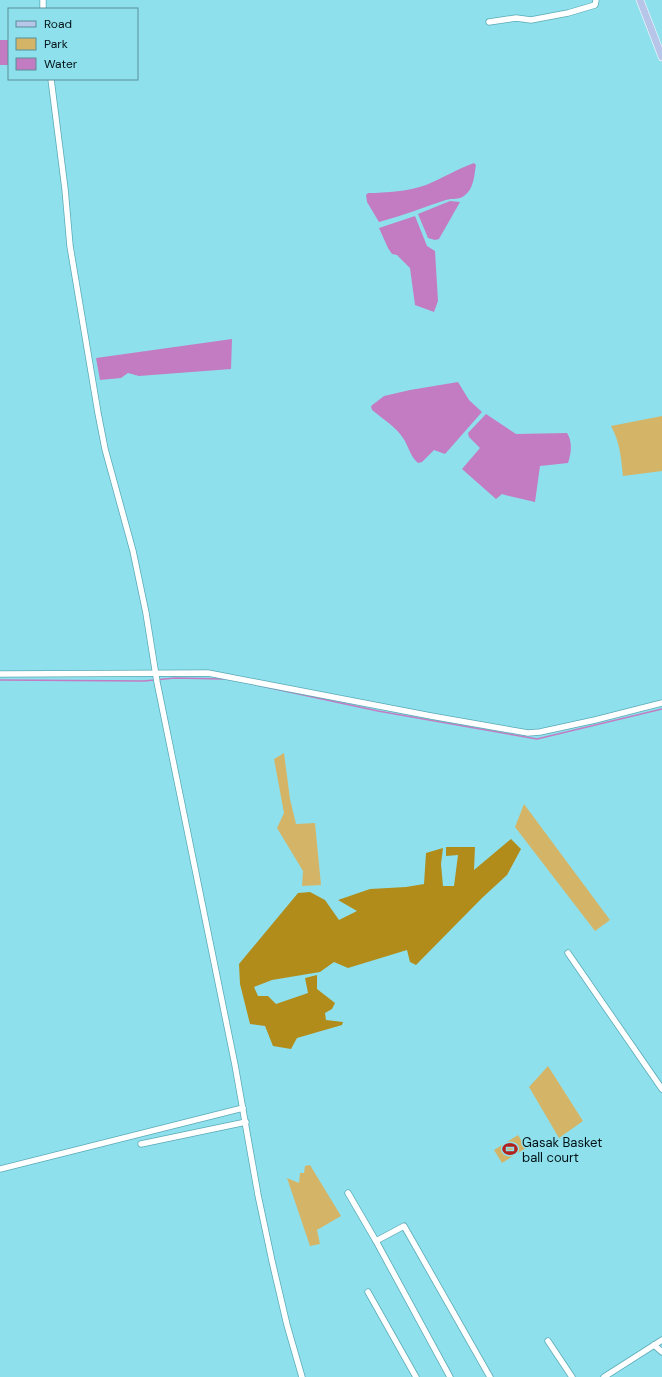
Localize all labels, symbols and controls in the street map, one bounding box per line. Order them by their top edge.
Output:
legend [8,8,138,80]
text: Road [44,16,72,32]
text: Park [44,36,68,52]
text: Water [44,56,78,72]
place label: Gasak Basket ball court [522,1134,602,1166]
sports icon: Gasak Basket ball court [501,1140,519,1158]

